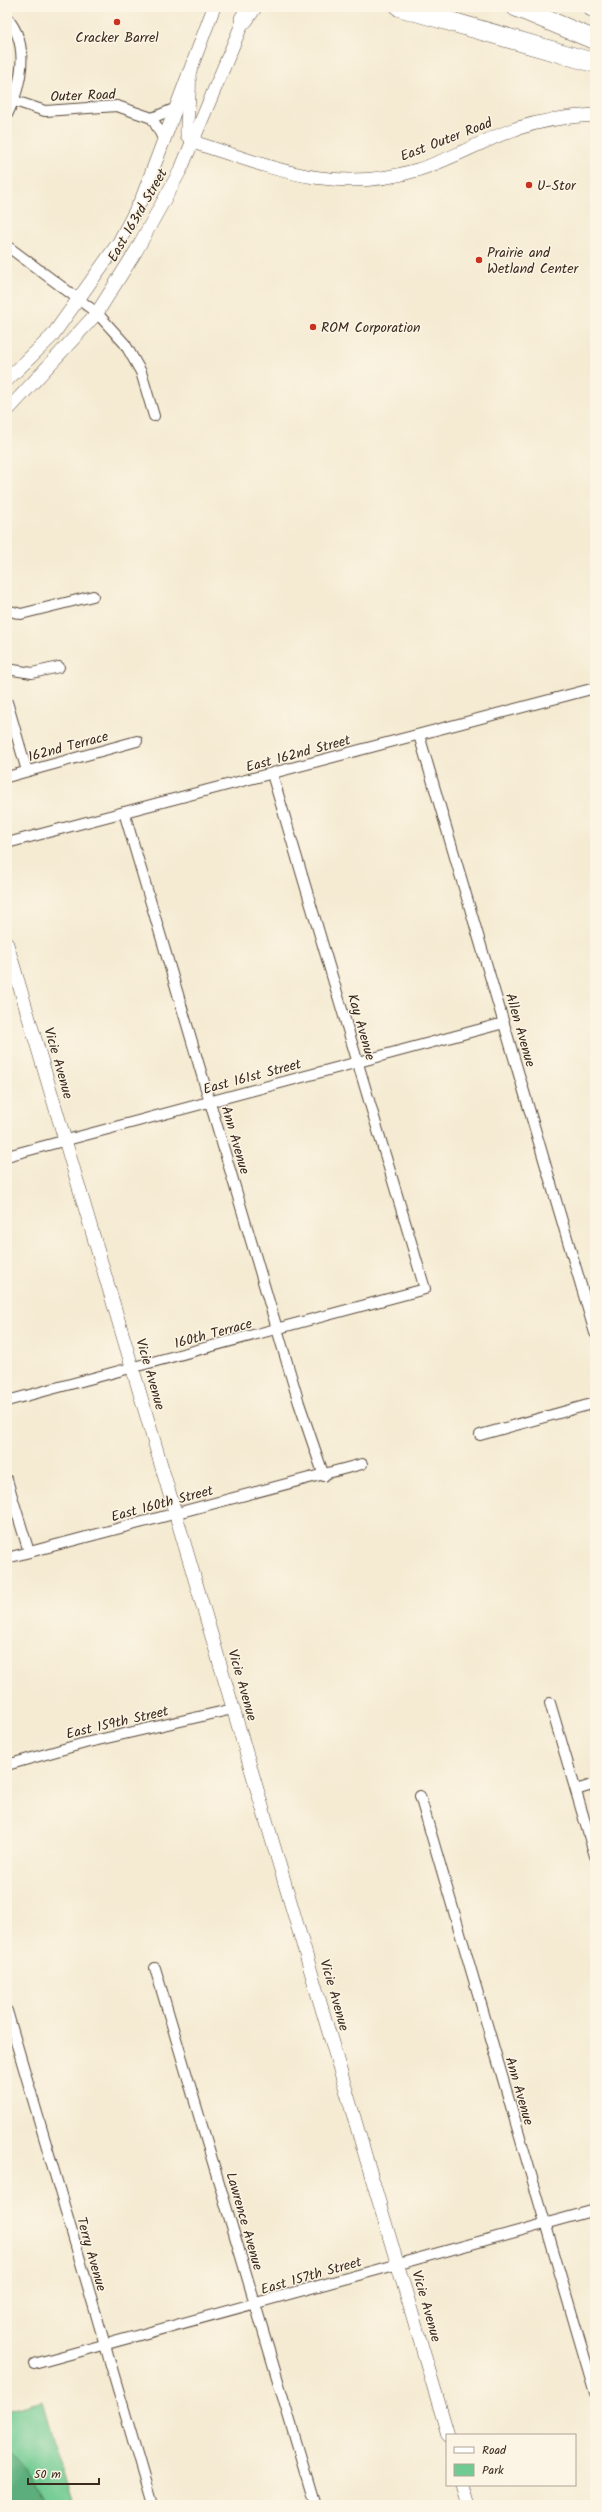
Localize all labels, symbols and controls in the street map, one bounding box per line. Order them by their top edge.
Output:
marker: Cracker Barrel [112,17,122,27]
place label: Cracker Barrel [75,27,159,49]
street label: Outer Road [50,84,117,108]
street label: East Outer Road [397,112,497,168]
street label: East 163rd Street [102,164,174,266]
place label: U-Stor [537,175,577,197]
marker: U-Stor [524,180,534,190]
place label: Prairie and Wetland Center [487,242,580,280]
marker: Prairie and Wetland Center [474,255,484,265]
place label: ROM Corporation [321,317,421,339]
marker: ROM Corporation [308,322,318,332]
street label: 162nd Terrace [26,725,112,768]
street label: East 162nd Street [243,729,354,779]
street label: Kay Avenue [341,991,381,1064]
street label: Allen Avenue [499,991,541,1070]
street label: Vicie Avenue [37,1025,79,1102]
street label: East 161st Street [201,1053,304,1101]
street label: Ann Avenue [215,1103,255,1178]
street label: 160th Terrace [172,1313,255,1355]
street label: Vicie Avenue [129,1336,171,1413]
street label: East 160th Street [109,1480,216,1528]
street label: Vicie Avenue [221,1647,263,1724]
street label: East 159th Street [64,1700,171,1745]
street label: Vicie Avenue [313,1957,355,2034]
street label: Ann Avenue [499,2054,539,2129]
street label: Lawrence Avenue [219,2170,269,2274]
street label: Terry Avenue [70,2214,112,2295]
street label: East 157th Street [258,2251,365,2301]
street label: Vicie Avenue [405,2268,447,2345]
legend [446,2434,576,2486]
text: Road [482,2441,507,2460]
scale bar [28,2460,99,2486]
text: Park [482,2461,504,2480]
text: 50 m [34,2465,61,2484]

